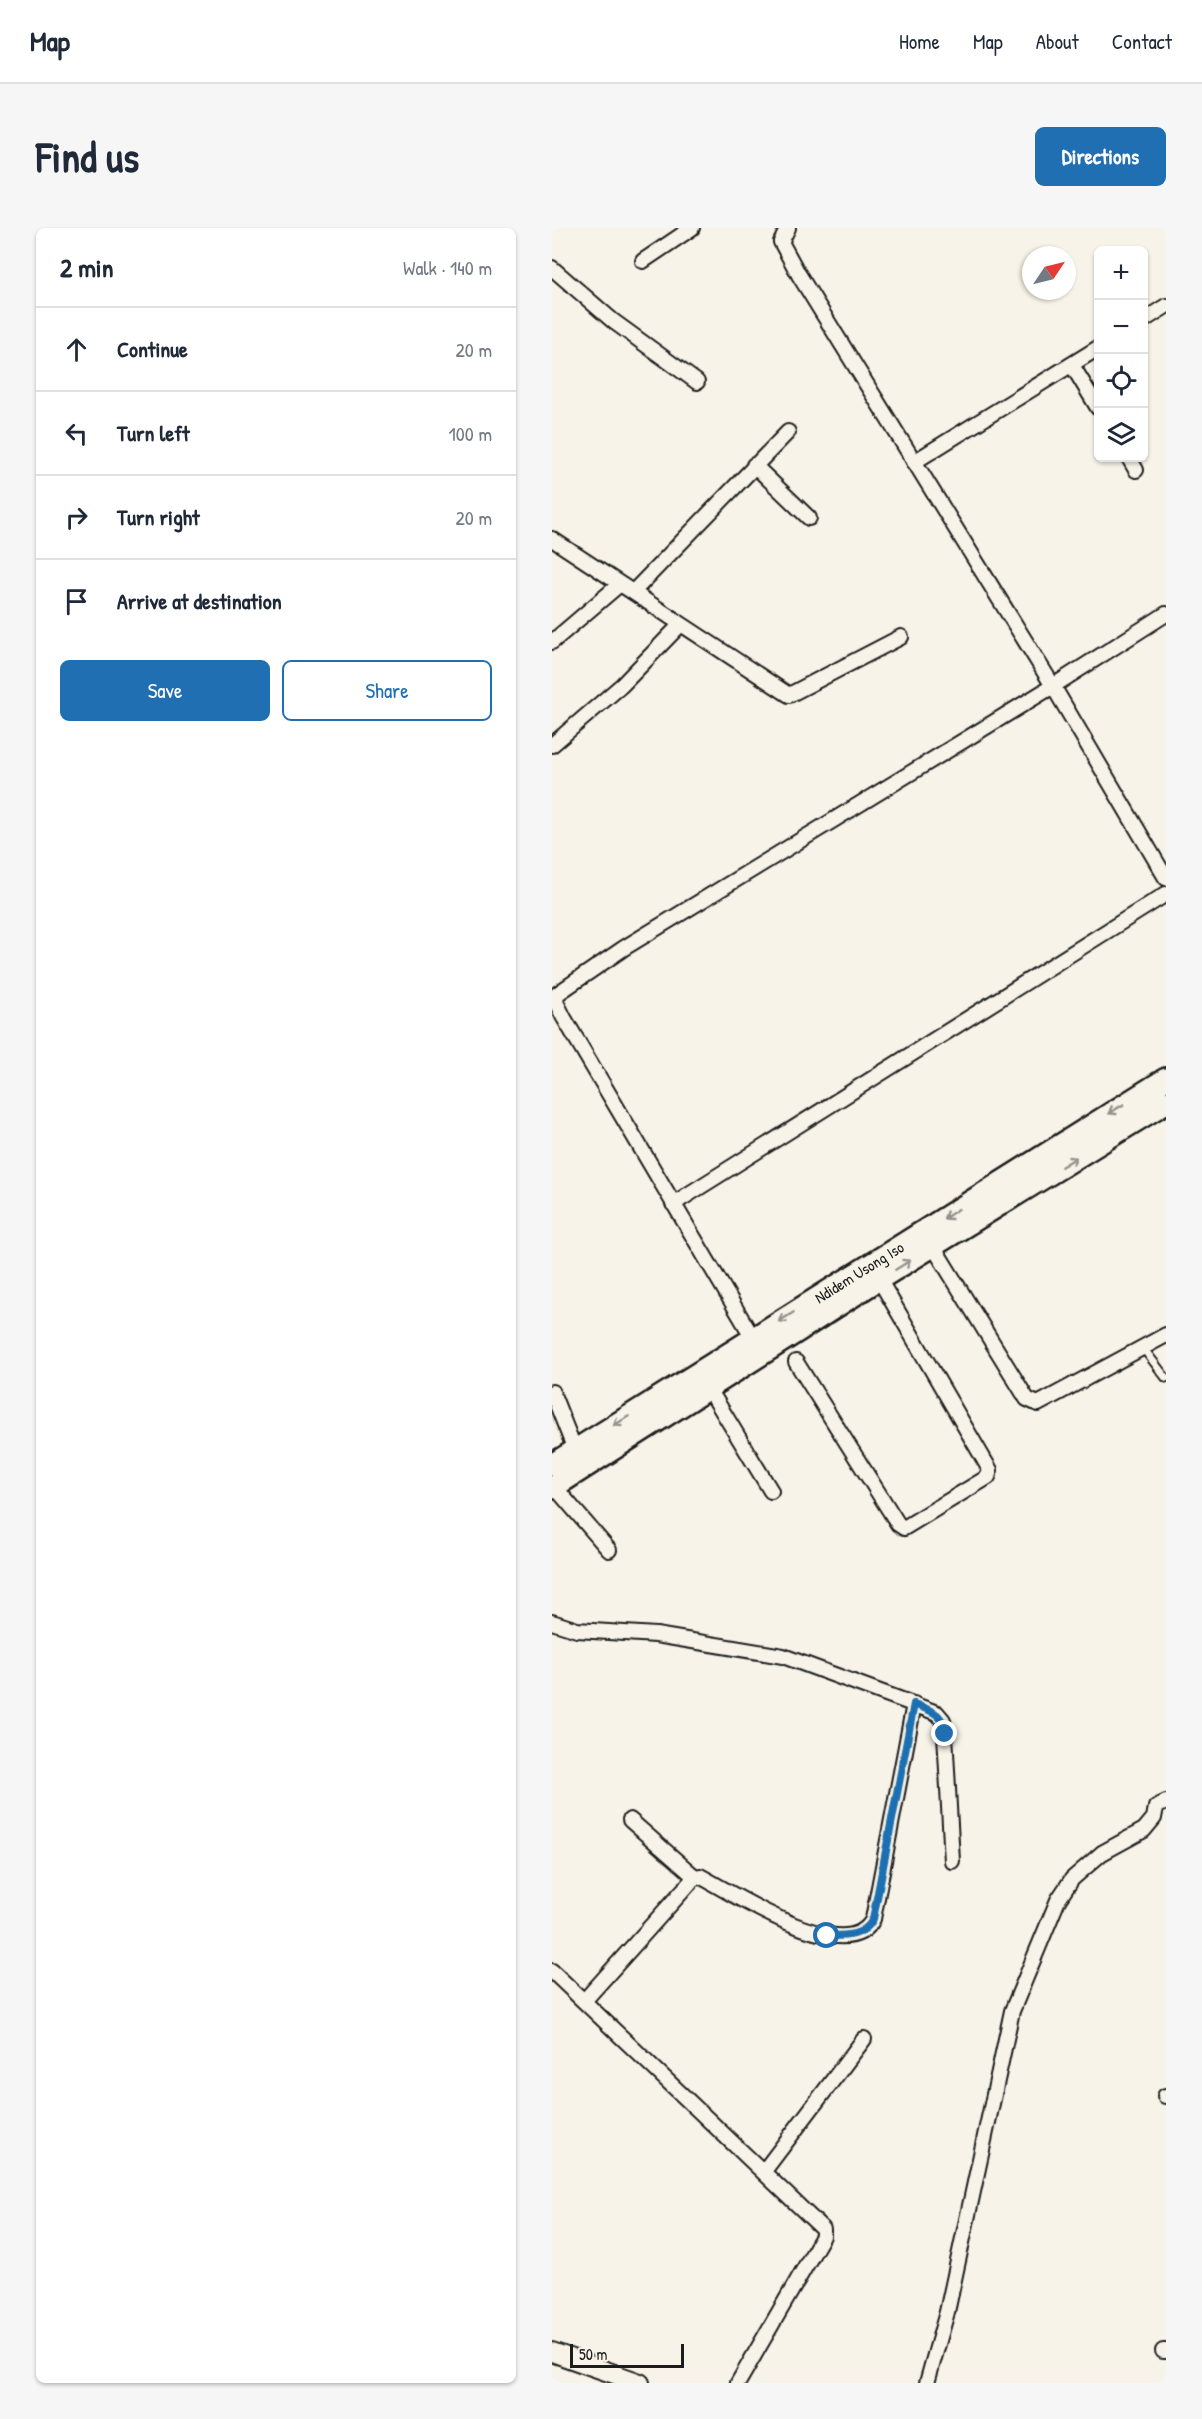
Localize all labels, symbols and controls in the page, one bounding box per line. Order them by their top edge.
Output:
text: Map [30,22,70,60]
text: Home [899,27,940,56]
text: Map [973,27,1003,56]
text: About [1036,27,1079,56]
text: Contact [1112,27,1172,56]
button: Directions [1035,127,1166,186]
text: Find us [36,128,139,185]
north arrow [1022,246,1076,300]
map controls [1094,246,1148,462]
button: + [1094,246,1148,300]
text: 2 min [60,250,113,285]
text: Walk · 140 m [403,254,492,281]
button: − [1094,300,1148,354]
icon: ahead [60,333,93,366]
text: Continue [117,334,188,364]
text: 20 m [455,336,492,363]
button: locate [1094,354,1148,408]
button: layers [1094,408,1148,462]
icon: left [60,417,93,450]
text: Turn left [117,418,190,448]
text: 100 m [449,420,492,447]
icon: right [60,501,93,534]
text: Turn right [117,502,200,532]
text: 20 m [455,504,492,531]
icon: arrive [60,585,93,618]
text: Arrive at destination [117,586,282,616]
button: Save [60,660,270,721]
button: Share [282,660,492,721]
one-way arrow [1108,1104,1125,1116]
one-way arrow [1060,1156,1077,1168]
one-way arrow [944,1208,960,1220]
street label: Ndidem Usong Iso [810,1236,908,1308]
one-way arrow [894,1259,911,1271]
one-way arrow [778,1312,795,1324]
one-way arrow [613,1416,630,1428]
route end [931,1720,957,1746]
route start [813,1922,839,1948]
scale bar [570,2341,684,2368]
text: 50 m [579,2343,608,2365]

